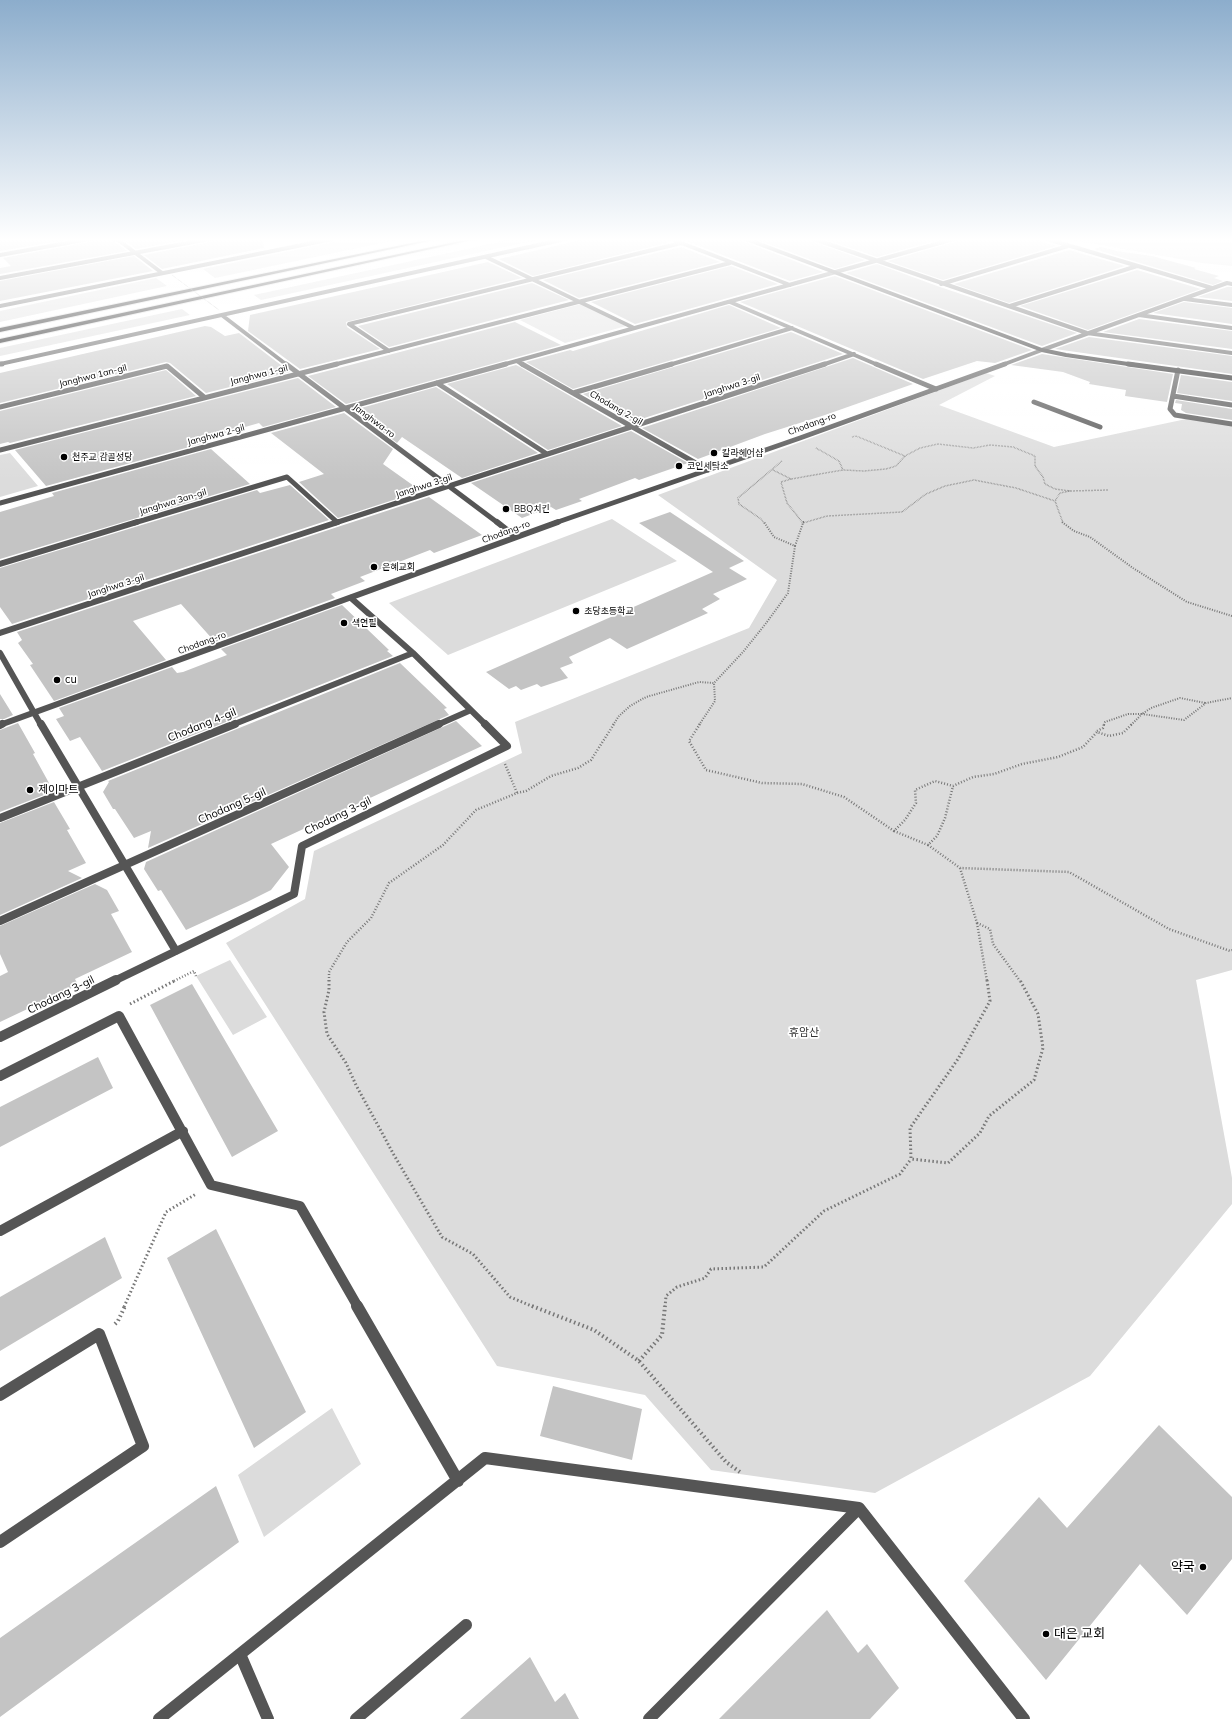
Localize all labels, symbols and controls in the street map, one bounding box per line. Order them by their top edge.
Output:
street label: Janghwa 1an-gil [58,362,128,390]
street label: Janghwa 1-gil [229,363,289,387]
street label: Janghwa 3-gil [702,372,762,400]
street label: Chodang 2-gil [588,388,644,428]
street label: Janghwa-ro [351,402,397,440]
street label: Chodang-ro [787,410,837,438]
street label: Janghwa 2-gil [186,422,246,448]
marker: 칼라헤어샵 [709,448,719,458]
place label: 칼라헤어샵 [722,448,763,458]
marker: 천주교 감골성당 [59,452,69,462]
place label: 천주교 감골성당 [72,452,132,462]
marker: 코인세탁소 [674,461,684,471]
place label: 코인세탁소 [687,461,728,471]
street label: Janghwa 3-gil [394,472,454,500]
street label: Janghwa 3an-gil [138,487,208,517]
marker: BBQ치킨 [501,504,511,514]
place label: BBQ치킨 [514,504,550,514]
street label: Chodang-ro [481,518,531,546]
marker: 은혜교회 [369,562,379,572]
place label: 은혜교회 [382,562,415,572]
street label: Janghwa 3-gil [86,572,146,600]
marker: 초당초등학교 [571,606,581,616]
place label: 초당초등학교 [584,606,634,616]
marker: 색연필 [339,618,349,628]
place label: 색연필 [352,618,377,628]
street label: Chodang-ro [177,629,227,657]
place label: cu [65,673,77,687]
marker: cu [52,675,62,685]
street label: Chodang 4-gil [166,705,238,745]
place label: 제이마트 [38,783,78,797]
marker: 제이마트 [25,785,35,795]
street label: Chodang 5-gil [196,785,268,827]
street label: Chodang 3-gil [302,794,374,838]
street label: Chodang 3-gil [25,973,97,1017]
park label: 휴암산 [789,1026,819,1040]
place label: 약국 [1171,1559,1195,1575]
marker: 약국 [1198,1562,1208,1572]
place label: 대은 교회 [1054,1626,1105,1642]
marker: 대은 교회 [1041,1629,1051,1639]

